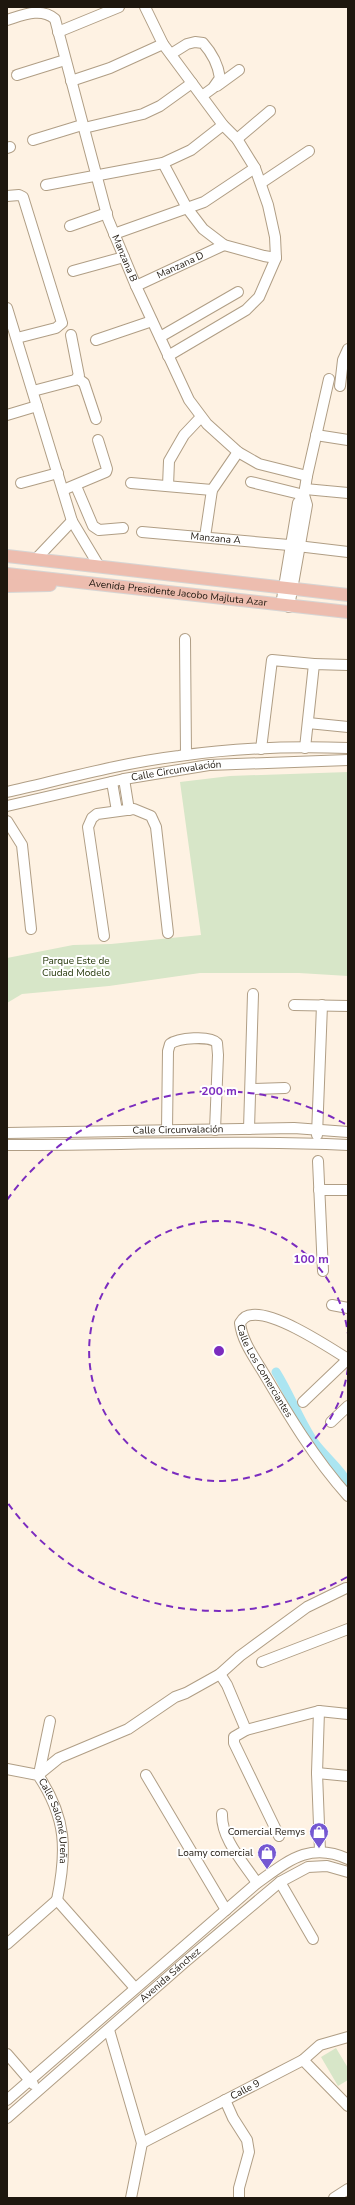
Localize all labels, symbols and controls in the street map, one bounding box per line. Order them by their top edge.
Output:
street label: Manzana B [108,233,141,284]
street label: Manzana D [155,248,206,282]
street label: Manzana A [190,529,242,548]
street label: Avenida Presidente Jacobo Majluta Azar [88,576,268,610]
street label: Calle Circunvalación [130,758,222,785]
park label: Parque Este de Ciudad Modelo [42,954,110,980]
text: 200 m [201,1083,237,1099]
street label: Calle Circunvalación [132,1122,224,1138]
text: 100 m [293,1251,329,1267]
street label: Calle Los Comerciantes [233,1323,296,1420]
centre of rings [212,1344,226,1358]
street label: Calle Salomé Ureña [35,1776,70,1864]
shop icon: Comercial Remys [308,1821,330,1849]
place label: Comercial Remys [228,1825,305,1839]
shop icon: Loamy comercial [256,1842,278,1870]
place label: Loamy comercial [178,1846,253,1860]
street label: Avenida Sánchez [137,1944,204,2005]
street label: Calle 9 [228,2076,262,2103]

